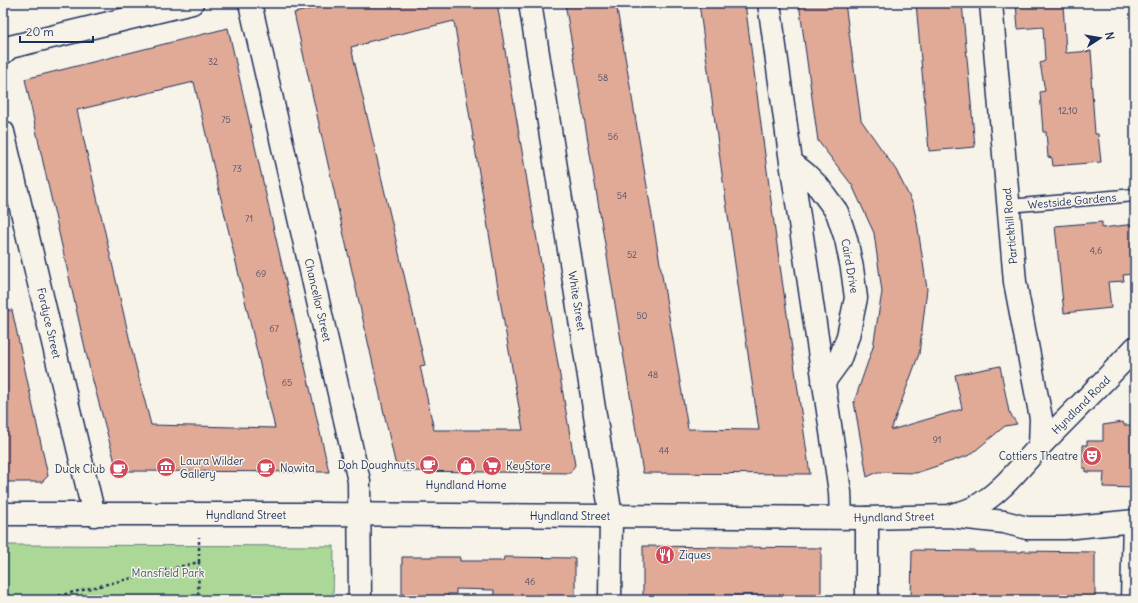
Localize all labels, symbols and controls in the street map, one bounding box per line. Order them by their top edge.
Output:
scale bar [20,18,93,44]
north arrow [1080,18,1120,58]
text: 20 m [26,24,54,39]
text: N [1102,31,1117,41]
house number: 32 [208,56,218,67]
house number: 58 [598,72,608,83]
house number: 12,10 [1058,105,1078,116]
house number: 75 [221,114,231,125]
house number: 56 [608,131,618,142]
house number: 73 [232,163,242,174]
street label: Partickhill Road [1000,187,1020,265]
house number: 54 [617,190,627,201]
street label: Westside Gardens [1027,190,1117,212]
house number: 71 [245,213,253,224]
street label: Caird Drive [838,238,862,295]
house number: 4,6 [1090,245,1102,256]
house number: 52 [627,249,637,260]
street label: Chancellor Street [302,257,334,343]
house number: 69 [256,268,266,279]
street label: White Street [565,270,589,332]
street label: Fordyce Street [34,286,64,360]
house number: 50 [636,310,648,321]
house number: 67 [269,323,279,334]
house number: 48 [648,369,658,380]
street label: Hyndland Road [1049,372,1114,437]
house number: 65 [282,377,292,388]
house number: 91 [933,434,941,445]
house number: 44 [659,445,669,456]
theatre icon: Cottiers Theatre [1081,445,1103,467]
place label: Cottiers Theatre [999,449,1078,463]
place label: Laura Wilder Gallery [180,454,244,481]
cafe icon: Doh Doughnuts [418,454,440,476]
shop icon: Hyndland Home [455,455,477,477]
supermarket icon: KeyStore [481,455,503,477]
museum icon: Laura Wilder Gallery [155,456,177,478]
cafe icon: Nowita [255,457,277,479]
cafe icon: Duck Club [108,458,130,480]
place label: Doh Doughnuts [338,458,415,472]
place label: KeyStore [506,459,551,473]
place label: Nowita [280,461,315,475]
place label: Duck Club [55,462,105,476]
place label: Hyndland Home [426,478,506,492]
street label: Hyndland Street [206,508,287,522]
street label: Hyndland Street [530,509,611,523]
street label: Hyndland Street [854,509,935,525]
restaurant icon: Ziques [654,544,676,566]
place label: Ziques [679,548,711,562]
park label: Mansfield Park [132,566,205,580]
house number: 46 [525,576,535,587]

